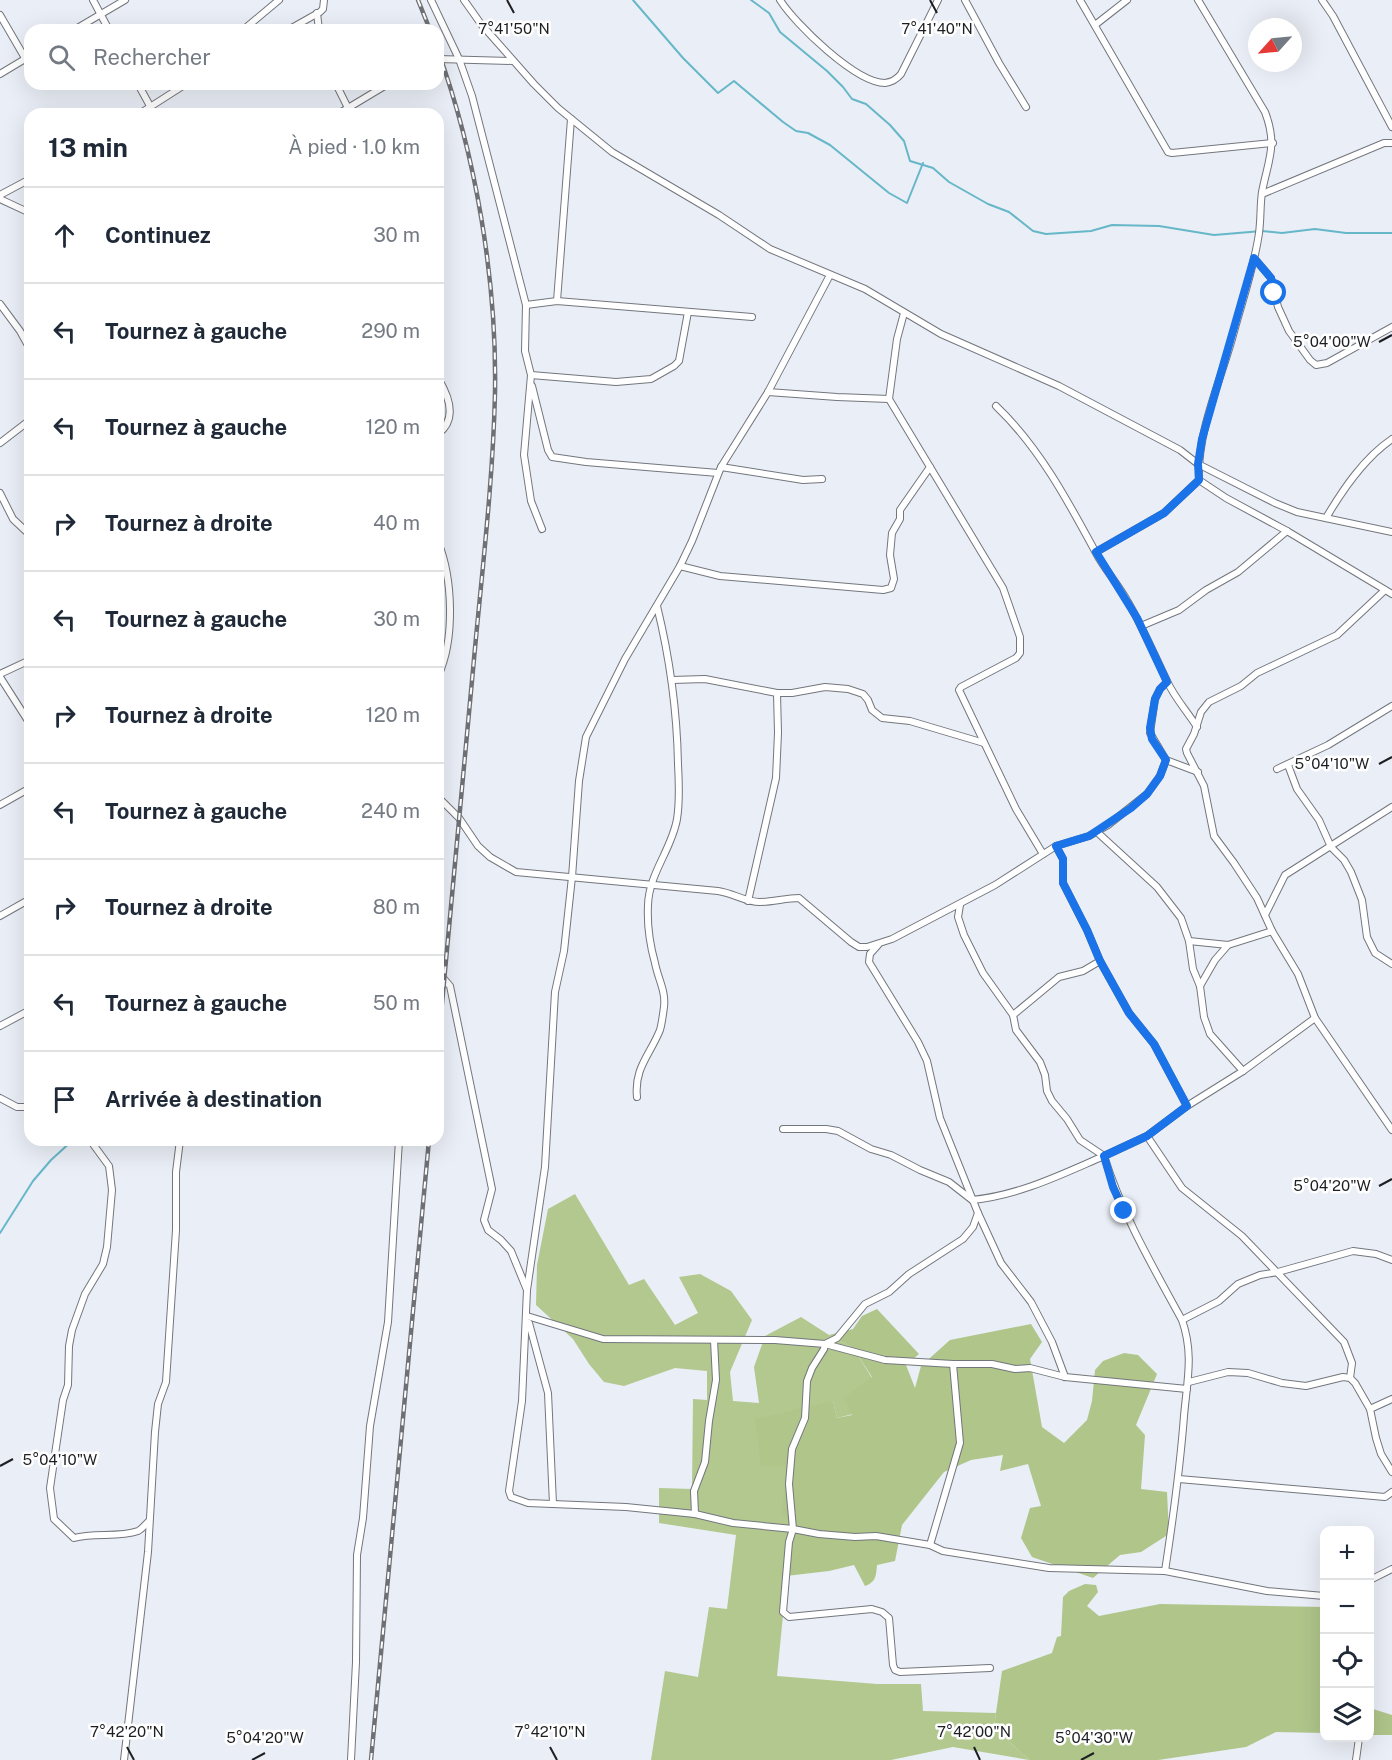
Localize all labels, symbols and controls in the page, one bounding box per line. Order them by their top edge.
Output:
north arrow [1248,18,1302,72]
text: 7°41'50"N [478,20,550,37]
text: 7°41'40"N [901,20,973,37]
search box [24,24,444,90]
icon: search [45,41,78,74]
text: Rechercher [93,44,211,70]
text: 13 min [48,132,128,163]
text: À pied · 1.0 km [288,135,420,159]
icon: ahead [48,219,81,252]
text: Continuez [105,222,211,248]
text: 30 m [373,223,420,247]
route start [1260,279,1286,305]
icon: left [48,315,81,348]
text: Tournez à gauche [105,318,287,344]
text: 290 m [361,319,420,343]
text: 5°04'00"W [1293,333,1371,350]
icon: left [48,411,81,444]
text: Tournez à gauche [105,414,287,440]
text: 120 m [366,415,420,439]
icon: right [48,507,81,540]
text: Tournez à droite [105,510,273,536]
text: 40 m [373,511,420,535]
icon: left [48,603,81,636]
text: Tournez à gauche [105,606,287,632]
text: 30 m [373,607,420,631]
icon: right [48,699,81,732]
text: Tournez à droite [105,702,273,728]
text: 120 m [366,703,420,727]
text: 5°04'10"W [1295,755,1369,772]
icon: left [48,795,81,828]
text: Tournez à gauche [105,798,287,824]
text: 240 m [361,799,420,823]
icon: right [48,891,81,924]
text: Tournez à droite [105,894,273,920]
text: 80 m [373,895,420,919]
icon: left [48,987,81,1020]
text: Tournez à gauche [105,990,287,1016]
text: 50 m [373,991,420,1015]
icon: arrive [48,1083,81,1116]
text: Arrivée à destination [105,1086,322,1112]
text: 5°04'20"W [1293,1177,1371,1194]
route end [1110,1197,1136,1223]
text: 5°04'10"W [23,1451,97,1468]
map controls [1320,1526,1374,1742]
button: + [1320,1526,1374,1580]
button: − [1320,1580,1374,1634]
button: locate [1320,1634,1374,1688]
button: layers [1320,1688,1374,1742]
text: 7°42'20"N [90,1723,164,1740]
text: 7°42'10"N [514,1723,586,1740]
text: 7°42'00"N [937,1723,1011,1740]
text: 5°04'20"W [226,1729,304,1746]
text: 5°04'30"W [1055,1729,1133,1746]

